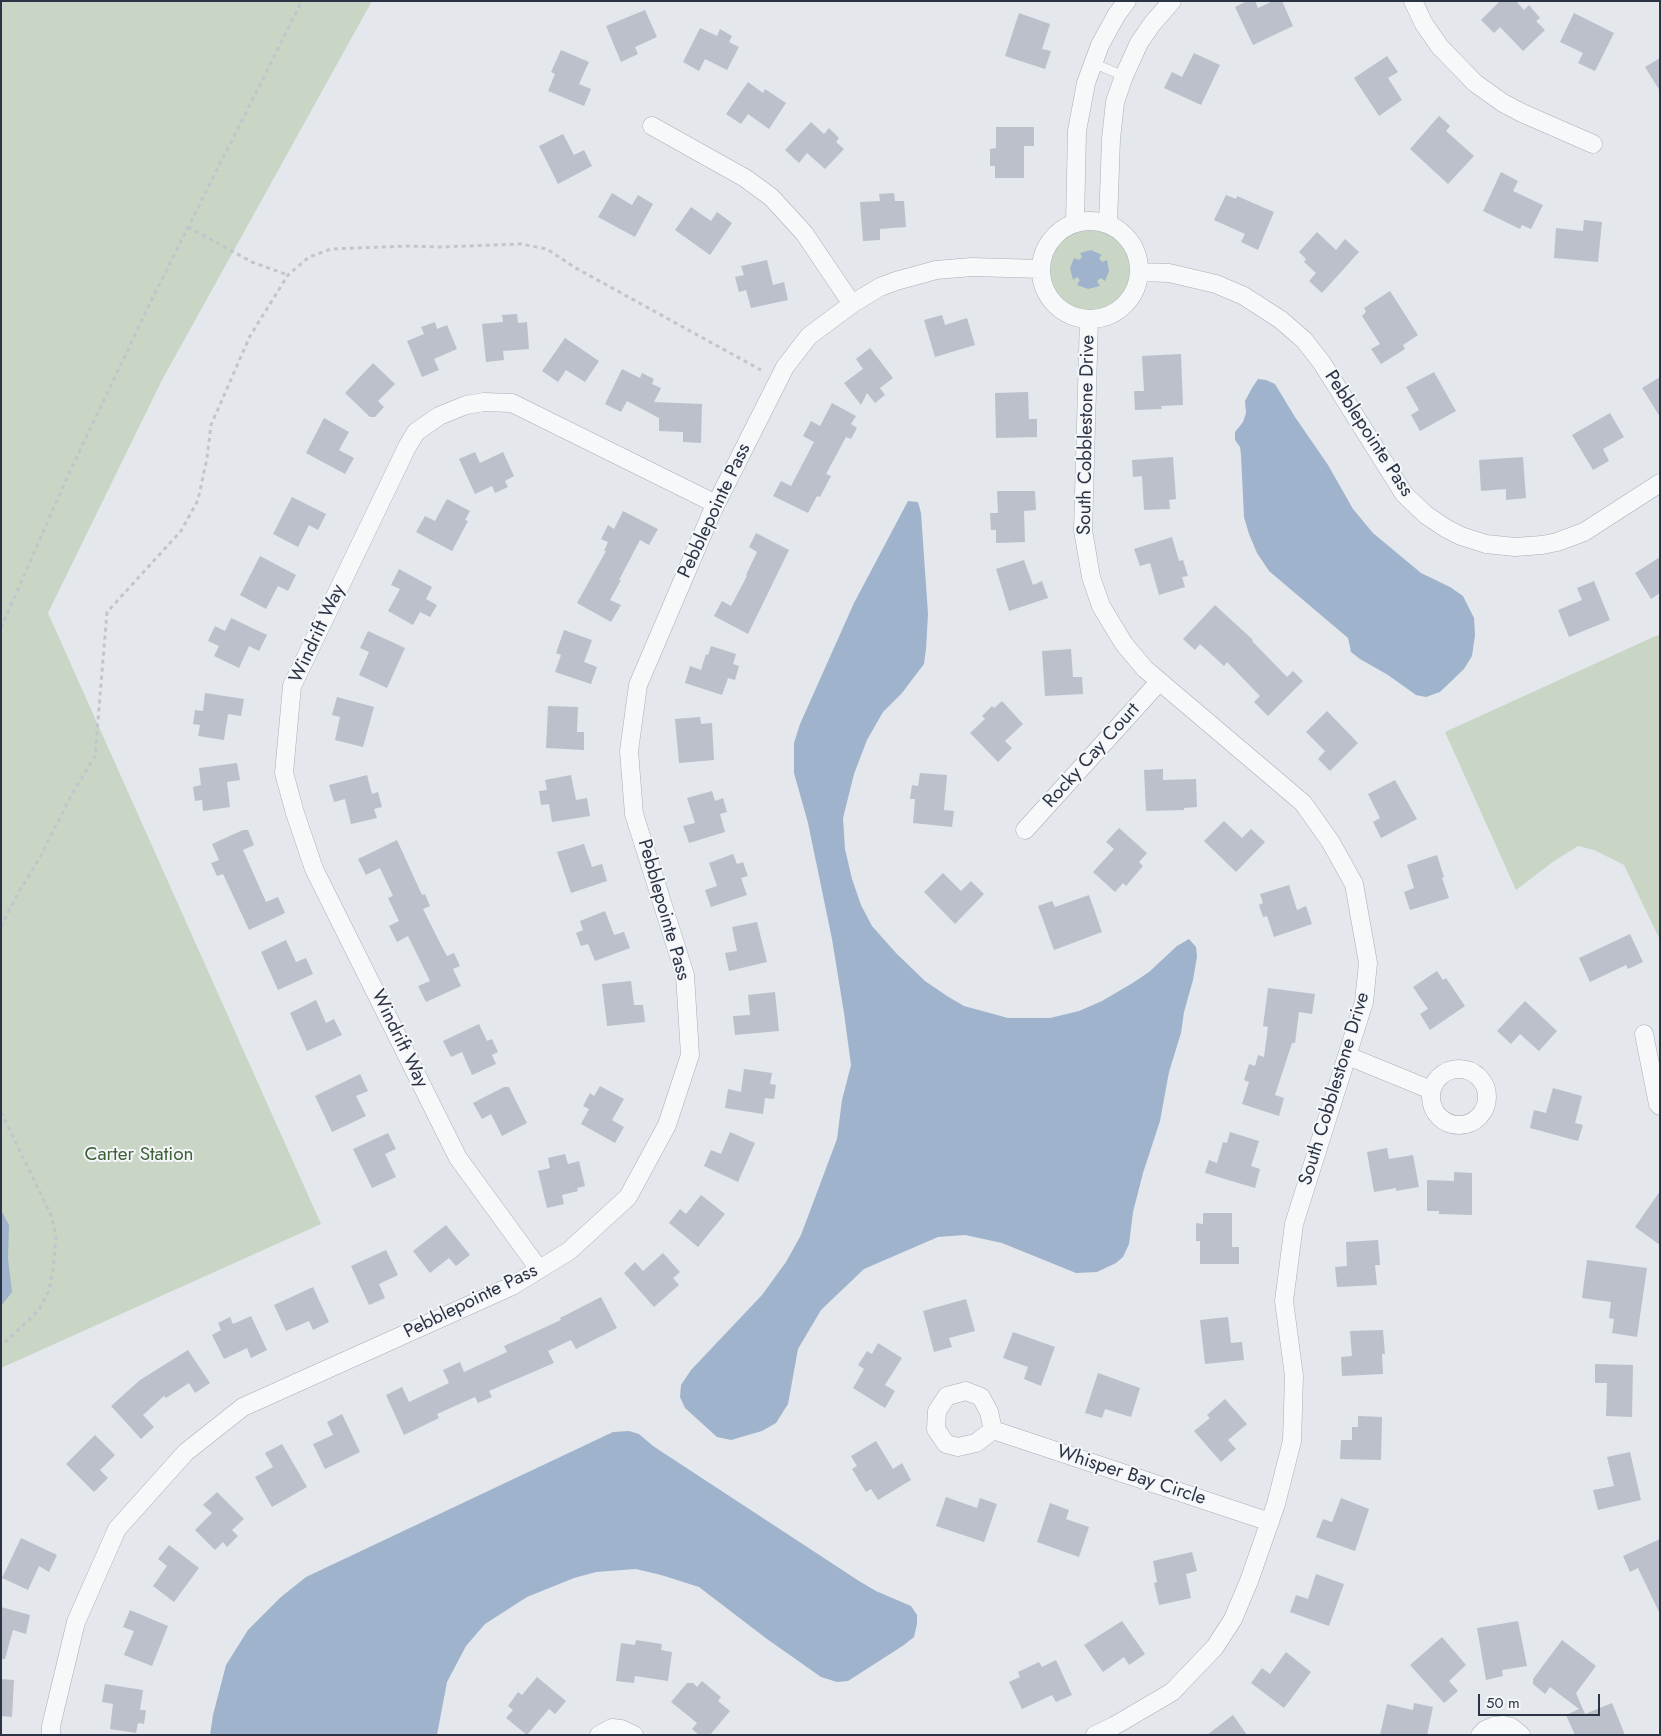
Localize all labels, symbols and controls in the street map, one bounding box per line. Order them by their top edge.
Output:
street label: South Cobblestone Drive [1074,335,1100,535]
street label: Pebblepointe Pass [1319,367,1417,501]
street label: Pebblepointe Pass [674,440,756,582]
street label: Windrift Way [285,581,351,687]
street label: Rocky Cay Court [1039,699,1145,813]
street label: Pebblepointe Pass [632,837,694,983]
street label: Windrift Way [366,986,432,1092]
street label: South Cobblestone Drive [1295,990,1375,1188]
park label: Carter Station [84,1144,194,1166]
street label: Pebblepointe Pass [400,1260,542,1344]
street label: Whisper Bay Circle [1054,1441,1208,1511]
scale bar [1481,1684,1604,1716]
text: 50 m [1486,1692,1520,1714]

